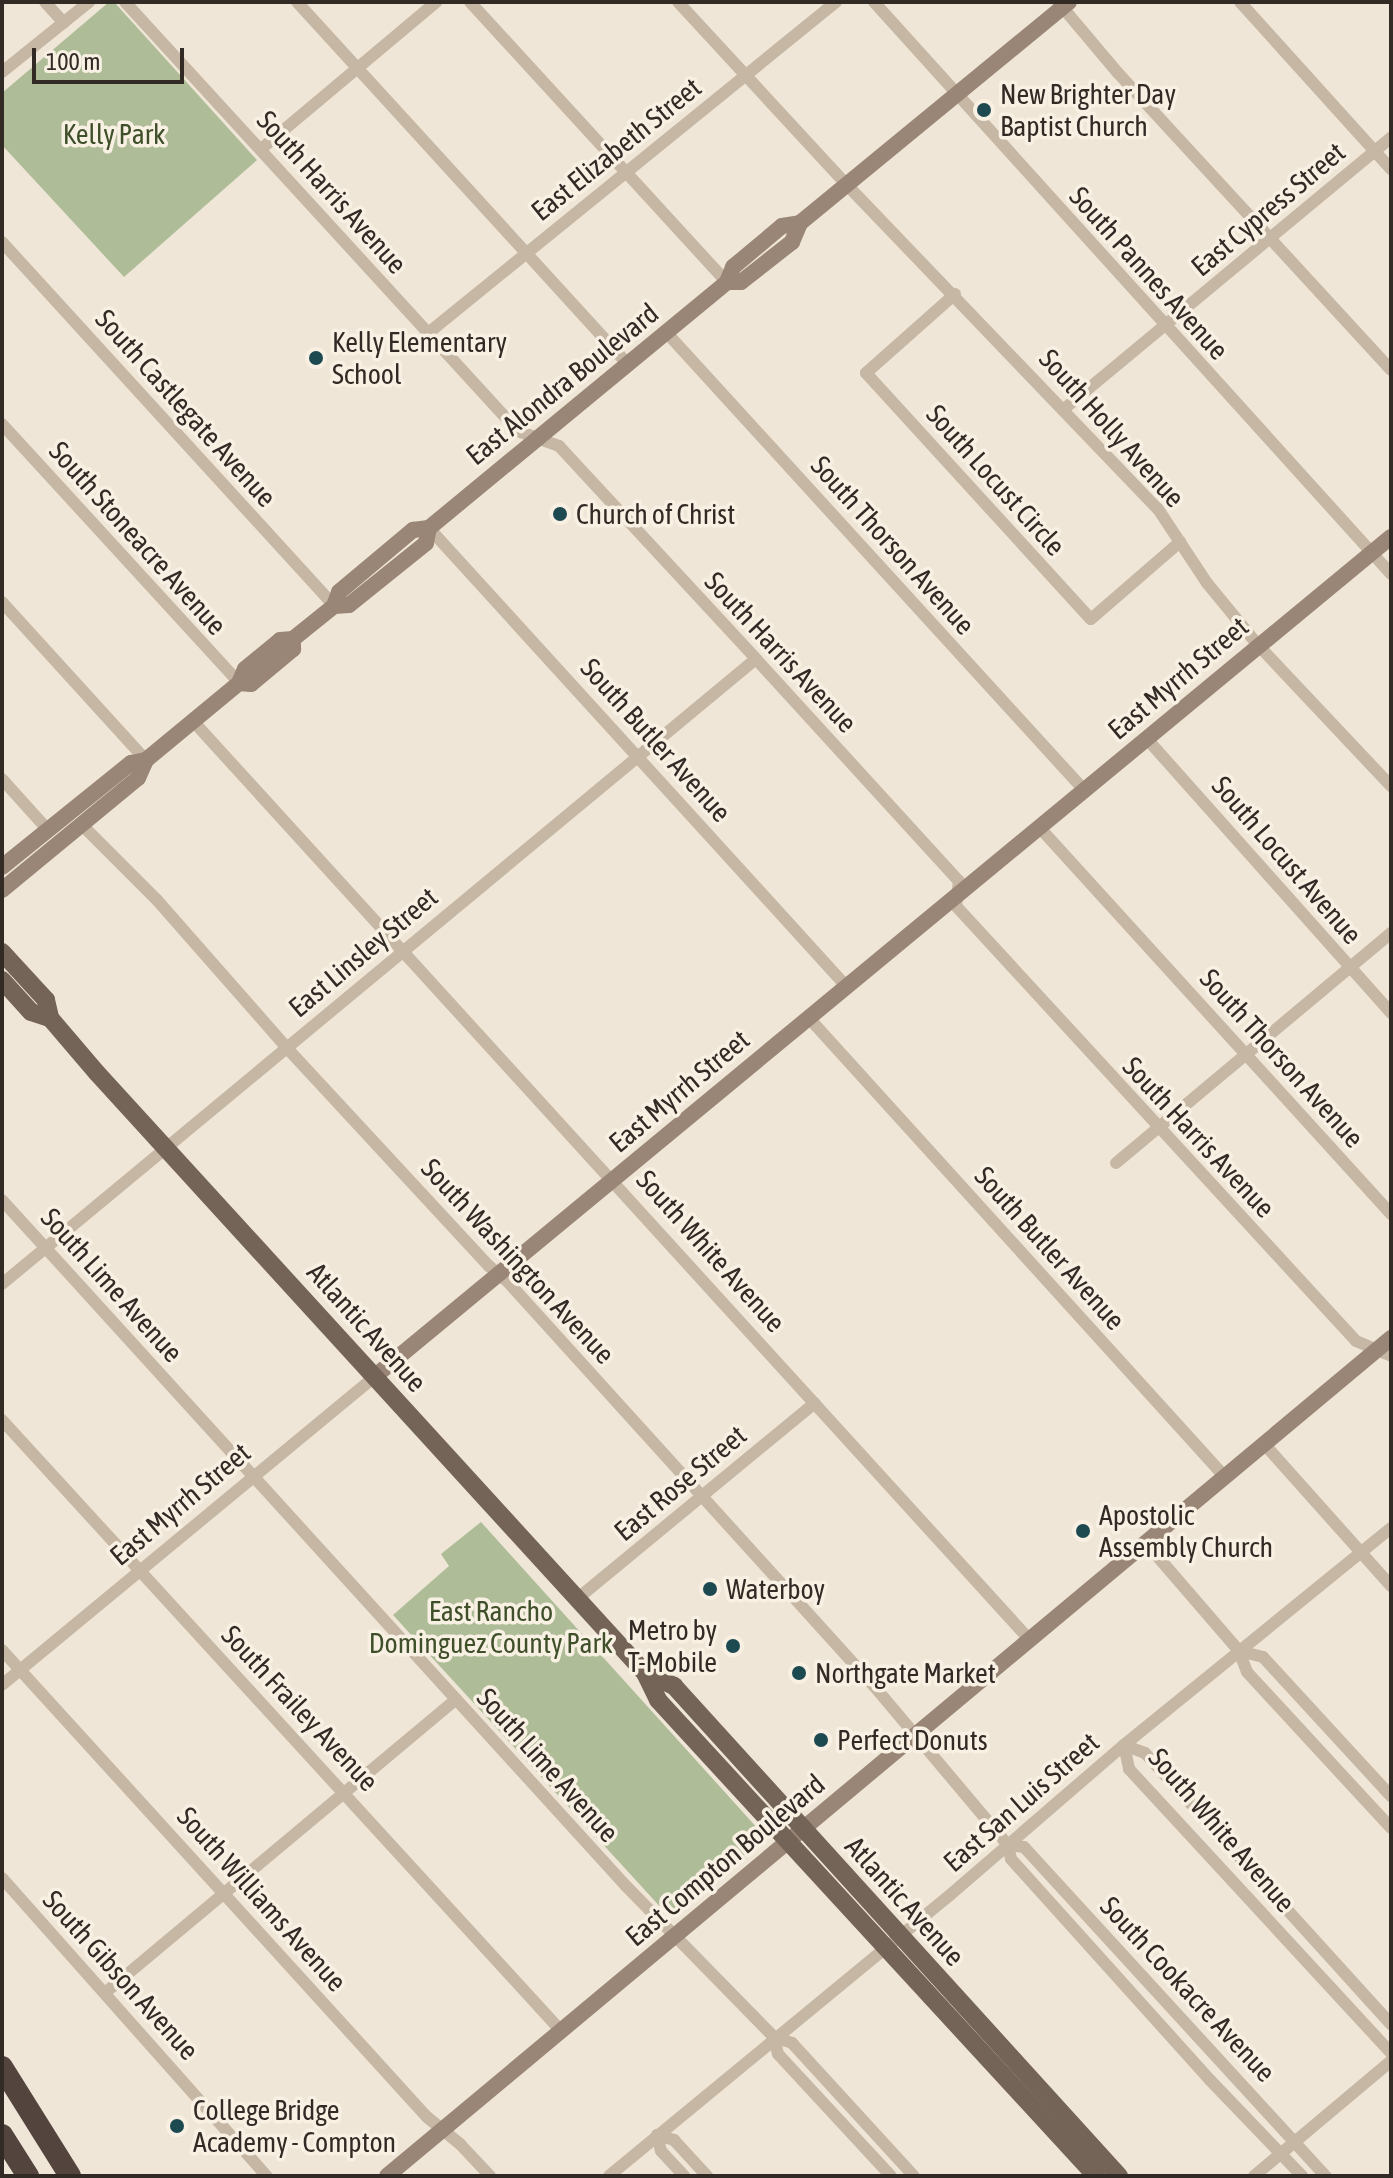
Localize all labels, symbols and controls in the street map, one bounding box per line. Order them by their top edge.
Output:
scale bar [36,32,188,82]
text: 100 m [46,48,100,75]
street label: East Elizabeth Street [524,70,708,228]
place label: New Brighter Day Baptist Church [1000,77,1176,143]
marker: New Brighter Day Baptist Church [975,101,993,119]
street label: South Harris Avenue [250,104,414,280]
park label: Kelly Park [63,117,165,151]
street label: East Cypress Street [1184,135,1352,283]
street label: South Pannes Avenue [1063,180,1235,366]
street label: East Alondra Boulevard [459,296,665,472]
street label: South Castlegate Avenue [89,302,283,514]
place label: Kelly Elementary School [332,325,507,391]
street label: South Holly Avenue [1032,342,1192,514]
marker: Kelly Elementary School [307,349,325,367]
street label: South Locust Circle [920,398,1072,562]
street label: South Stoneacre Avenue [42,434,234,642]
street label: South Thorson Avenue [804,449,982,641]
place label: Church of Christ [576,497,735,531]
marker: Church of Christ [551,505,569,523]
street label: South Harris Avenue [698,565,864,739]
street label: East Myrrh Street [1101,610,1255,746]
street label: South Butler Avenue [574,651,738,829]
street label: South Locust Avenue [1205,769,1369,951]
street label: East Linsley Street [282,880,444,1024]
street label: South Thorson Avenue [1193,962,1371,1154]
street label: East Myrrh Street [602,1023,756,1159]
street label: South Harris Avenue [1116,1050,1282,1224]
street label: South Washington Avenue [414,1152,622,1370]
street label: South Butler Avenue [968,1159,1132,1337]
street label: South White Avenue [630,1163,792,1339]
street label: South Lime Avenue [34,1201,190,1369]
street label: Atlantic Avenue [300,1256,434,1398]
street label: East Rose Street [607,1418,753,1548]
street label: East Myrrh Street [103,1436,257,1572]
place label: Apostolic Assembly Church [1099,1498,1273,1564]
marker: Apostolic Assembly Church [1074,1522,1092,1540]
place label: Waterboy [726,1572,825,1606]
marker: Waterboy [701,1580,719,1598]
park label: East Rancho Dominguez County Park [369,1594,613,1660]
place label: Metro by T-Mobile [628,1613,717,1679]
street label: South Frailey Avenue [215,1618,385,1798]
marker: Metro by T-Mobile [724,1637,742,1655]
place label: Northgate Market [815,1656,996,1690]
marker: Northgate Market [790,1664,808,1682]
street label: South Lime Avenue [470,1681,626,1849]
place label: Perfect Donuts [837,1723,988,1757]
street label: East San Luis Street [936,1725,1106,1879]
marker: Perfect Donuts [812,1731,830,1749]
street label: South White Avenue [1142,1741,1302,1919]
street label: East Compton Boulevard [619,1767,831,1953]
street label: South Williams Avenue [170,1800,354,1998]
street label: Atlantic Avenue [838,1830,972,1972]
street label: South Gibson Avenue [36,1883,206,2067]
street label: South Cookacre Avenue [1094,1889,1282,2089]
place label: College Bridge Academy - Compton [193,2093,396,2159]
marker: College Bridge Academy - Compton [168,2117,186,2135]

